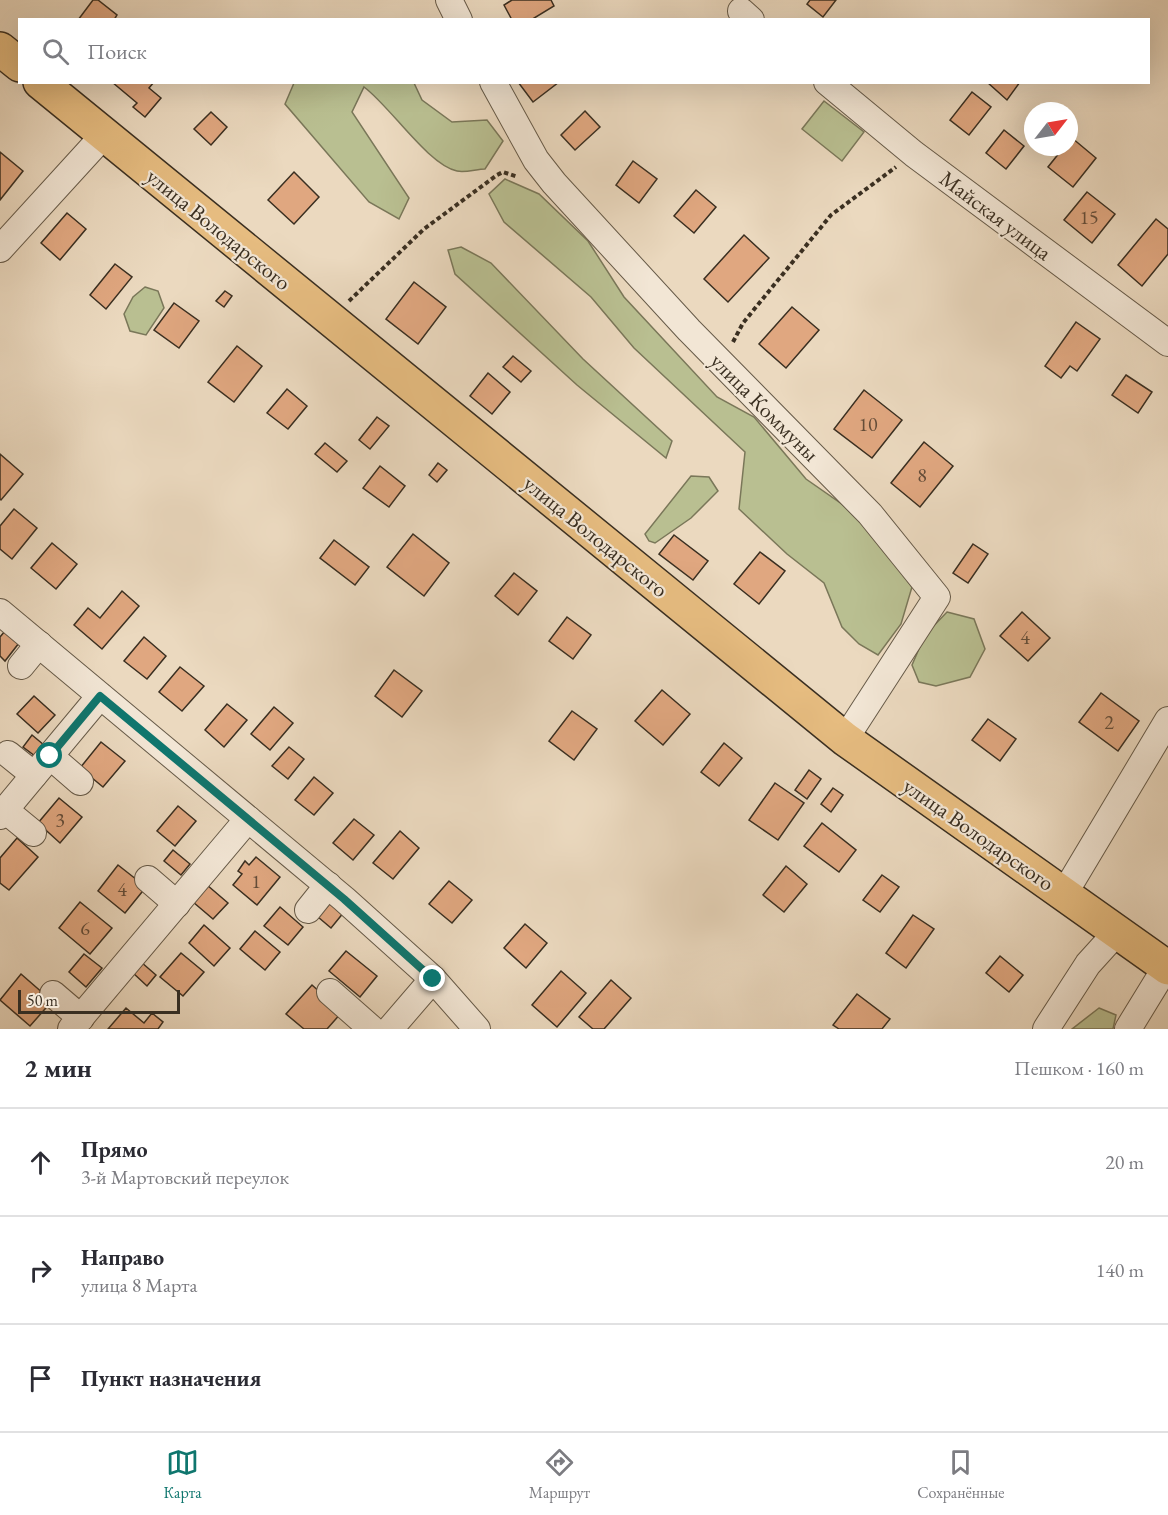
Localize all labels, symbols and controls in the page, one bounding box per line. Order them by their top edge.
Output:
search box [18,18,1150,84]
icon: search [39,35,72,68]
text: Поиск [87,37,147,66]
north arrow [1024,102,1078,156]
street label: улица Володарского [140,162,297,297]
street label: Майская улица [934,164,1058,267]
house number: 15 [1079,204,1099,230]
street label: улица Коммуны [704,347,825,468]
house number: 10 [858,411,878,437]
house number: 8 [917,462,927,488]
street label: улица Володарского [517,469,674,604]
house number: 4 [1020,624,1030,650]
house number: 2 [1104,709,1114,735]
route start [36,742,62,768]
street label: улица Володарского [897,771,1060,898]
house number: 3 [55,807,65,833]
house number: 1 [251,868,261,894]
house number: 4 [117,876,127,902]
house number: 6 [80,915,90,941]
route end [419,965,445,991]
scale bar [18,987,180,1014]
text: 50 m [27,990,58,1011]
text: 2 мин [24,1051,92,1085]
text: Пешком · 160 m [1014,1055,1144,1081]
text: Прямо [81,1135,148,1164]
icon: ahead [24,1146,57,1179]
text: 20 m [1105,1149,1144,1175]
text: 3-й Мартовский переулок [81,1164,289,1190]
text: Направо [81,1243,164,1272]
icon: right [24,1254,57,1287]
text: 140 m [1096,1257,1144,1283]
text: улица 8 Марта [81,1272,197,1298]
icon: arrive [24,1362,57,1395]
text: Пункт назначения [81,1364,261,1393]
tab: Карта [164,1446,202,1503]
tab: Маршрут [529,1446,590,1503]
tab: Сохранённые [917,1446,1004,1503]

